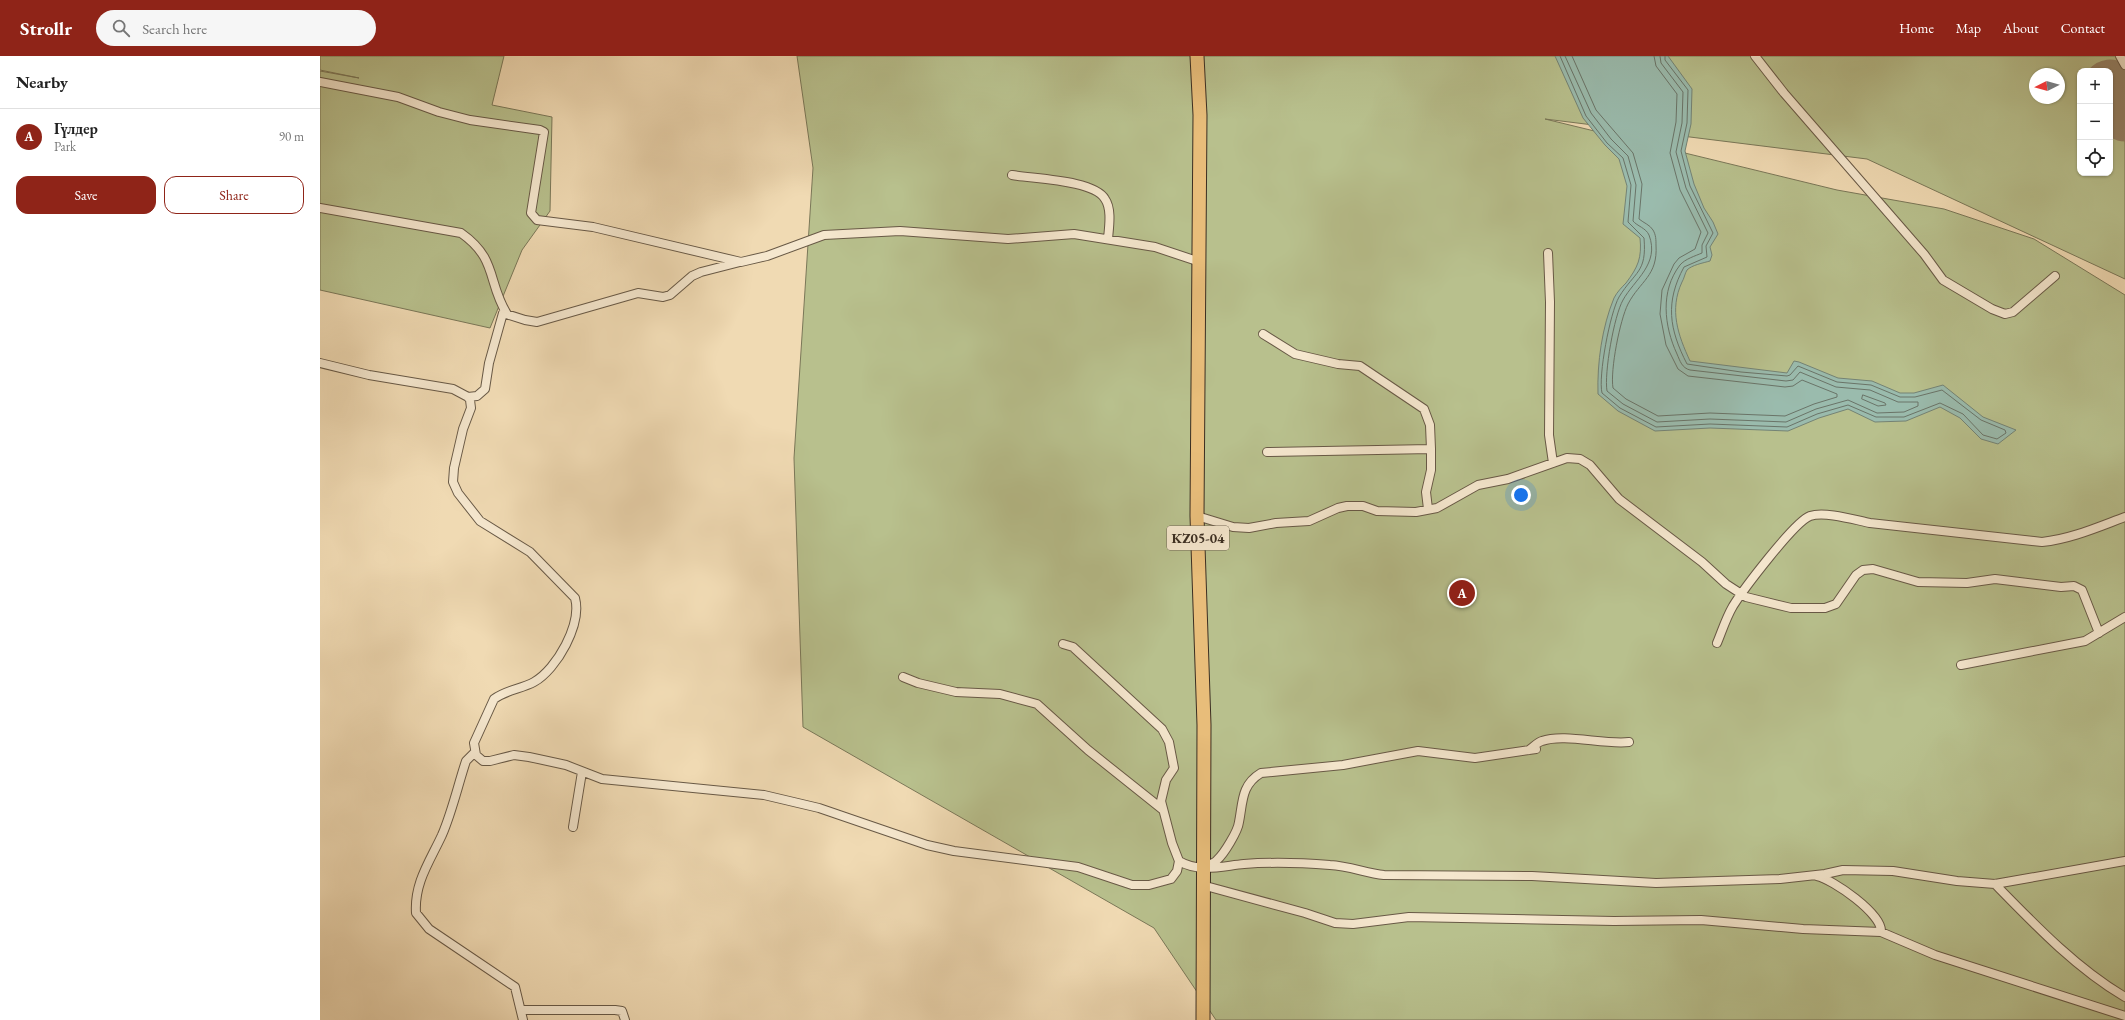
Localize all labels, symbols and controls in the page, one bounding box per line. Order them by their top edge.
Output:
search box [96,10,376,46]
text: Strollr [20,16,72,41]
icon: search [110,17,132,39]
text: Search here [142,19,207,38]
text: Home [1899,19,1934,37]
text: Map [1956,19,1981,37]
text: About [2003,19,2039,37]
text: Contact [2061,19,2105,37]
north arrow [2029,68,2065,104]
map controls [2077,68,2113,176]
button: + [2077,68,2113,104]
text: Nearby [16,71,68,93]
button: − [2077,104,2113,140]
text: Гүлдер [54,119,98,138]
text: A [24,128,34,145]
text: 90 m [279,128,304,145]
text: Park [54,138,76,155]
button: locate [2077,140,2113,176]
button: Save [16,176,156,214]
button: Share [164,176,304,214]
your location [1511,485,1531,505]
road number: KZ05-04 [1167,526,1229,550]
pin: A [1449,578,1475,608]

